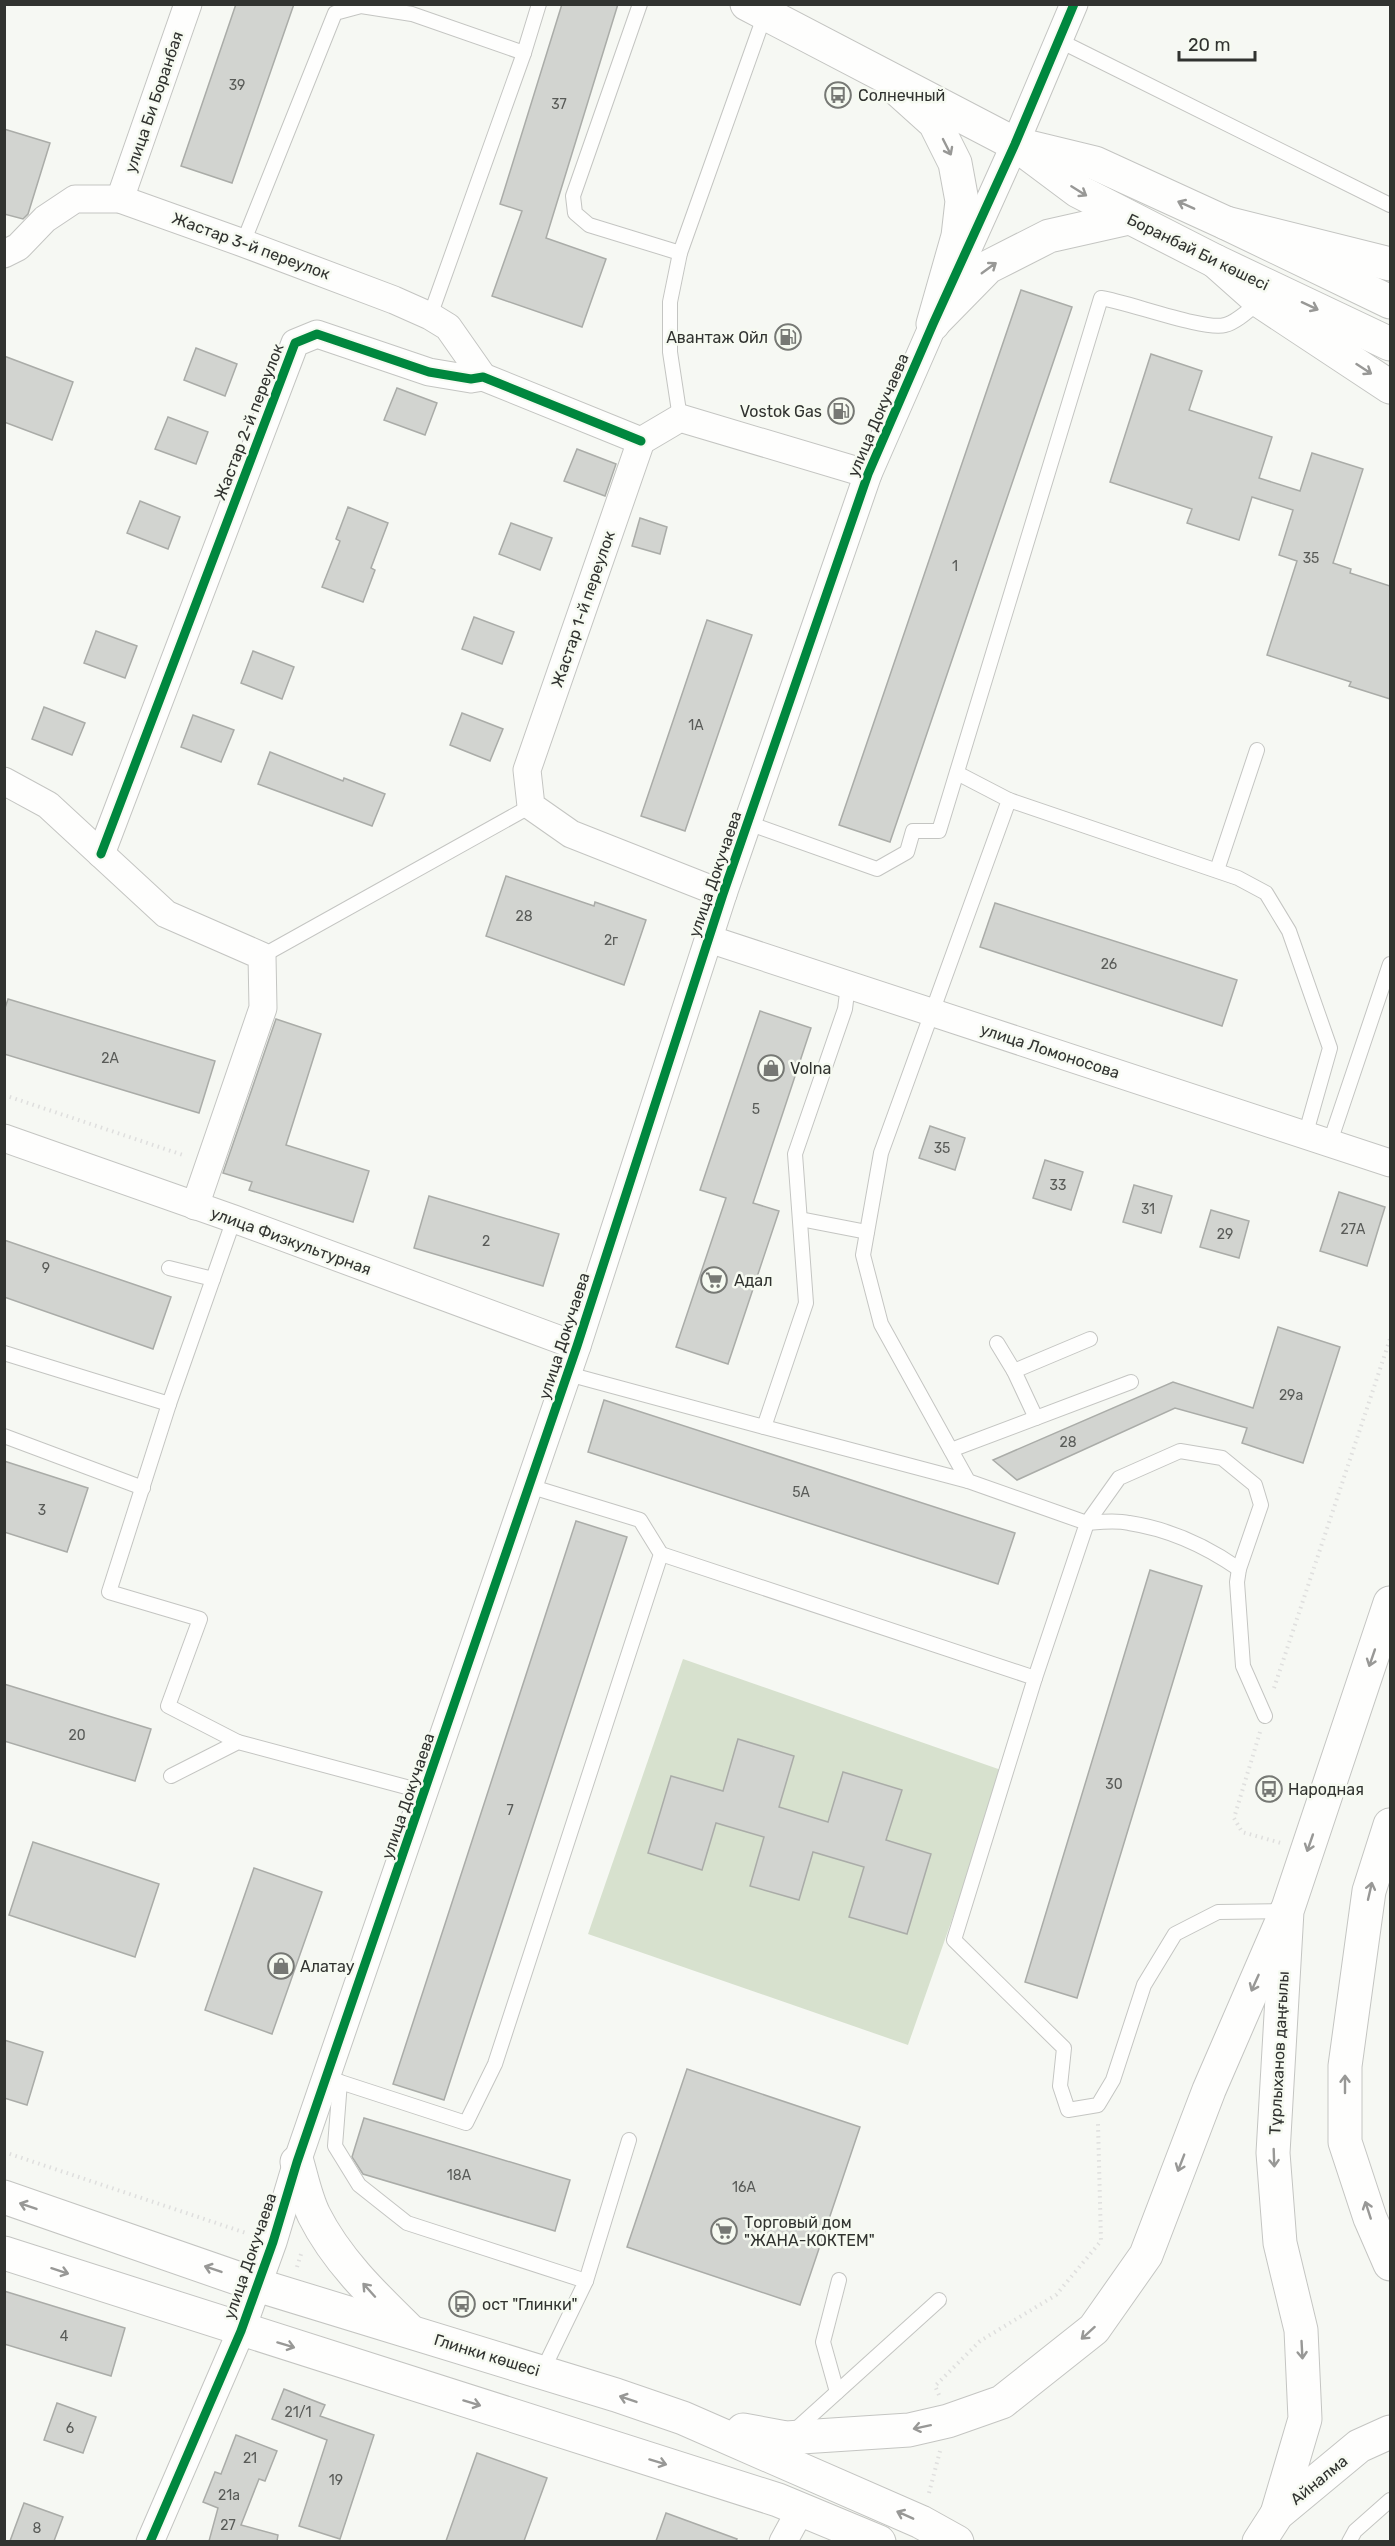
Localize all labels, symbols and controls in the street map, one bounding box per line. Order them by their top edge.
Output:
scale bar [1179,24,1256,62]
street label: улица Би Боранбая [121,29,187,175]
text: 20 m [1188,34,1230,56]
house number: 39 [229,77,245,94]
bus stop icon: Солнечный [823,80,853,110]
place label: Солнечный [858,86,945,105]
house number: 37 [551,96,567,113]
one-way arrow [942,138,953,156]
one-way arrow [1070,185,1087,197]
one-way arrow [1177,198,1195,209]
street label: Жастар 3-й переулок [169,209,333,284]
street label: Боранбай Би көшесі [1124,209,1272,295]
one-way arrow [981,262,997,274]
one-way arrow [1300,301,1318,313]
fuel station icon: Авантаж Ойл [773,322,803,352]
place label: Авантаж Ойл [666,328,768,347]
street label: Жастар 2-й переулок [210,341,288,503]
street label: улица Докучаева [843,350,913,480]
one-way arrow [1355,364,1372,376]
fuel station icon: Vostok Gas [826,396,856,426]
place label: Vostok Gas [740,402,822,421]
street label: Жастар 1-й переулок [547,528,619,690]
house number: 35 [1303,550,1319,567]
house number: 1 [952,558,958,575]
house number: 1А [688,717,704,734]
street label: улица Докучаева [684,808,746,940]
house number: 28 [515,908,533,925]
house number: 2г [604,932,618,949]
house number: 26 [1101,956,1117,973]
street label: улица Ломоносова [978,1020,1122,1082]
house number: 2А [101,1050,119,1067]
shop icon: Volna [756,1053,786,1083]
place label: Volna [790,1059,831,1078]
house number: 5 [752,1101,760,1118]
house number: 35 [934,1140,950,1157]
house number: 33 [1050,1177,1066,1194]
house number: 31 [1141,1201,1155,1218]
street label: улица Физкультурная [208,1203,374,1279]
house number: 27А [1341,1221,1366,1238]
house number: 29 [1217,1226,1233,1243]
house number: 2 [482,1233,490,1250]
house number: 9 [42,1260,50,1277]
supermarket icon: Адал [699,1265,729,1295]
street label: улица Докучаева [535,1270,593,1402]
place label: Адал [734,1271,772,1290]
house number: 29а [1279,1387,1303,1404]
house number: 28 [1059,1434,1077,1451]
house number: 5А [792,1484,810,1501]
house number: 3 [38,1502,46,1519]
one-way arrow [1366,1648,1377,1667]
house number: 20 [68,1727,86,1744]
street label: улица Докучаева [377,1730,439,1862]
bus stop icon: Народная [1254,1774,1284,1804]
house number: 30 [1105,1776,1123,1793]
place label: Народная [1288,1780,1364,1799]
house number: 7 [506,1802,514,1819]
one-way arrow [1303,1833,1314,1852]
one-way arrow [1364,1881,1376,1900]
shop icon: Алатау [266,1951,296,1981]
place label: Алатау [300,1957,355,1976]
street label: Тұрлыханов даңғылы [1265,1971,1293,2135]
one-way arrow [1249,1974,1261,1992]
one-way arrow [1339,2074,1351,2094]
one-way arrow [1268,2147,1279,2167]
one-way arrow [1174,2154,1185,2172]
house number: 18А [447,2167,472,2184]
house number: 16А [732,2179,757,2196]
street label: улица Докучаева [219,2190,281,2322]
one-way arrow [19,2199,38,2210]
one-way arrow [1361,2201,1372,2220]
place label: Торговый дом "ЖАНА-КОКТЕМ" [744,2213,875,2250]
supermarket icon: Торговый дом "ЖАНА-КОКТЕМ" [709,2216,739,2246]
one-way arrow [204,2263,222,2274]
one-way arrow [50,2267,69,2278]
one-way arrow [362,2283,376,2298]
bus stop icon: ост "Глинки" [447,2289,477,2319]
place label: ост "Глинки" [482,2295,578,2314]
one-way arrow [1081,2326,1096,2340]
house number: 4 [60,2328,69,2345]
street label: Глинки көшесі [432,2330,542,2380]
one-way arrow [1296,2339,1307,2359]
one-way arrow [276,2340,295,2351]
one-way arrow [620,2393,638,2404]
one-way arrow [462,2398,481,2409]
house number: 21/1 [285,2404,311,2421]
house number: 6 [66,2420,74,2437]
one-way arrow [912,2422,932,2433]
house number: 21 [243,2450,257,2467]
street label: Айналма [1287,2451,1351,2509]
one-way arrow [648,2457,667,2468]
house number: 19 [329,2472,343,2489]
house number: 21а [218,2487,240,2504]
one-way arrow [897,2509,915,2520]
house number: 27 [220,2517,236,2534]
house number: 8 [33,2520,42,2537]

